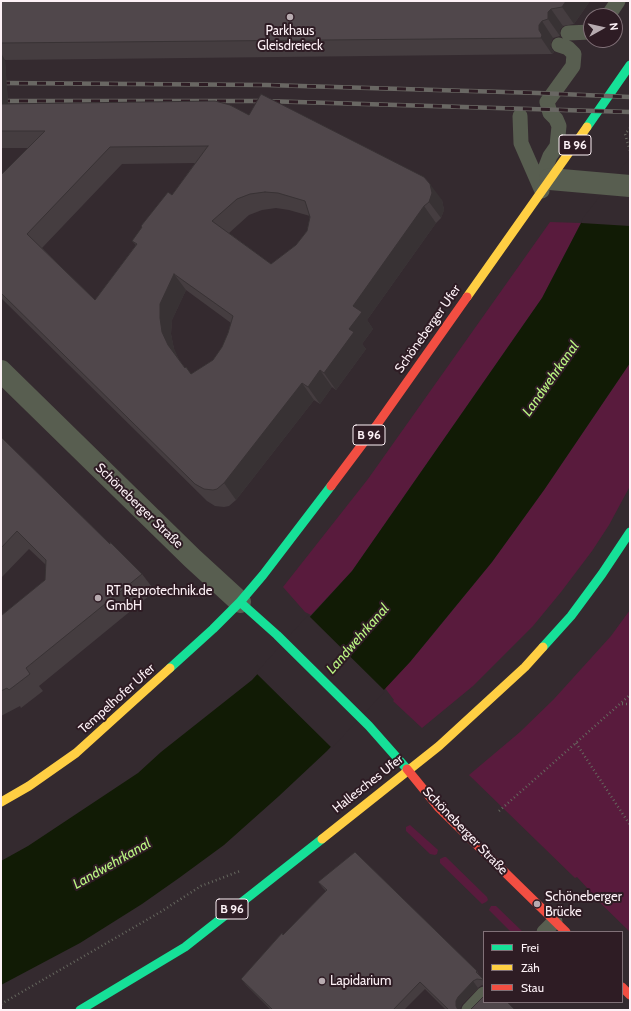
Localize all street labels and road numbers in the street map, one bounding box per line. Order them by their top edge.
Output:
road number: B 96 [559,135,591,155]
street label: Schöneberger Ufer [392,282,464,376]
road number: B 96 [353,425,385,445]
street label: Schöneberger Straße [92,460,186,552]
street label: Tempelhofer Ufer [76,661,158,737]
street label: Hallesches Ufer [329,752,407,816]
street label: Schöneberger Straße [419,784,511,878]
road number: B 96 [216,899,248,919]

